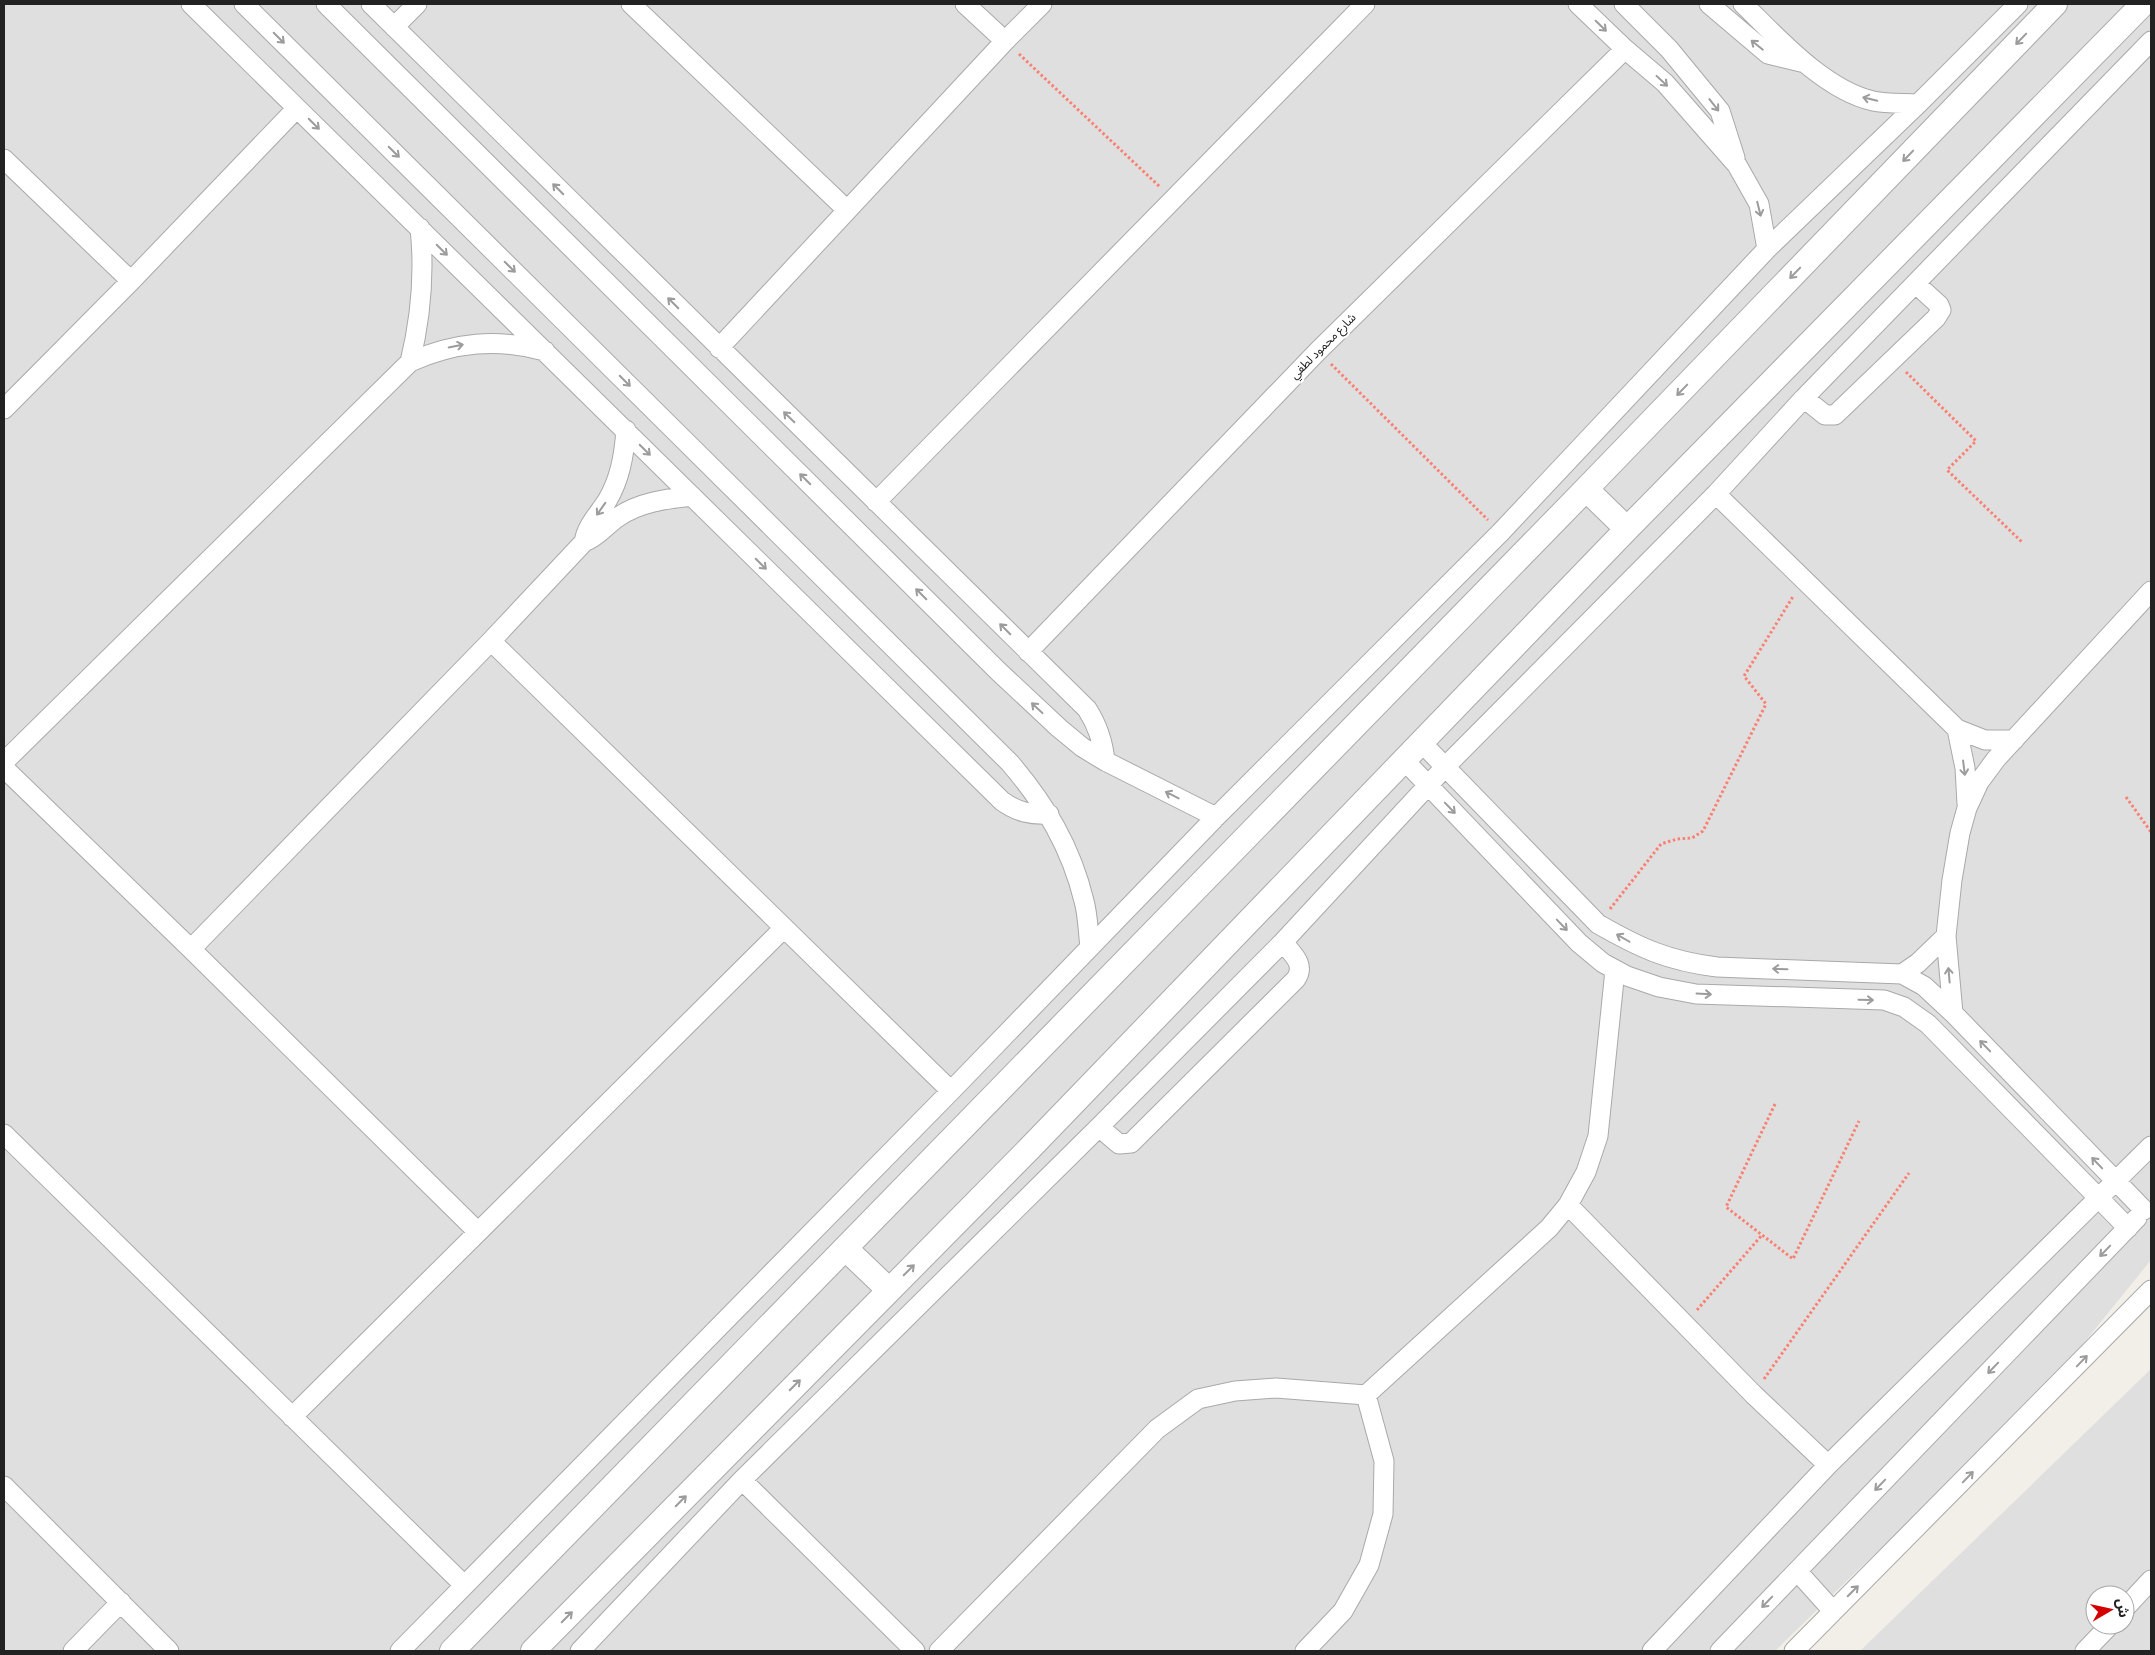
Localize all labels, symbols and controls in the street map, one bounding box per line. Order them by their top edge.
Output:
one-way arrow [1595,20,1608,32]
one-way arrow [273,32,285,44]
one-way arrow [2015,33,2027,45]
one-way arrow [1751,40,1764,51]
one-way arrow [1655,75,1668,86]
one-way arrow [1862,94,1878,104]
one-way arrow [1709,98,1720,111]
one-way arrow [307,118,320,130]
one-way arrow [388,146,400,158]
one-way arrow [1902,149,1914,162]
one-way arrow [552,183,564,195]
one-way arrow [1755,200,1764,216]
one-way arrow [436,244,448,256]
one-way arrow [504,261,516,273]
one-way arrow [1789,266,1801,279]
one-way arrow [667,297,680,309]
street label: شارع محمود لطفي [1287,310,1361,384]
one-way arrow [448,341,464,351]
one-way arrow [619,375,631,387]
one-way arrow [1676,383,1688,396]
one-way arrow [783,411,796,423]
one-way arrow [639,444,651,456]
one-way arrow [800,474,812,486]
one-way arrow [596,502,606,516]
one-way arrow [755,558,767,570]
one-way arrow [914,588,927,600]
one-way arrow [999,623,1011,635]
one-way arrow [1031,701,1043,714]
one-way arrow [1959,760,1969,776]
one-way arrow [1165,790,1180,800]
one-way arrow [1444,802,1456,814]
one-way arrow [1556,919,1568,932]
one-way arrow [1616,933,1630,943]
one-way arrow [1773,964,1789,973]
one-way arrow [1944,967,1954,983]
one-way arrow [1696,989,1712,999]
one-way arrow [1858,995,1874,1005]
one-way arrow [1979,1040,1991,1052]
one-way arrow [2091,1157,2103,1170]
one-way arrow [2099,1244,2111,1257]
one-way arrow [903,1263,915,1276]
one-way arrow [2076,1354,2088,1367]
one-way arrow [1987,1361,1999,1374]
one-way arrow [789,1379,801,1391]
one-way arrow [1962,1471,1974,1483]
one-way arrow [1874,1479,1886,1491]
one-way arrow [675,1495,687,1507]
one-way arrow [1847,1585,1859,1598]
north arrow [2085,1585,2135,1635]
one-way arrow [1761,1596,1774,1608]
text: ش [2112,1597,2133,1619]
one-way arrow [561,1610,573,1623]

